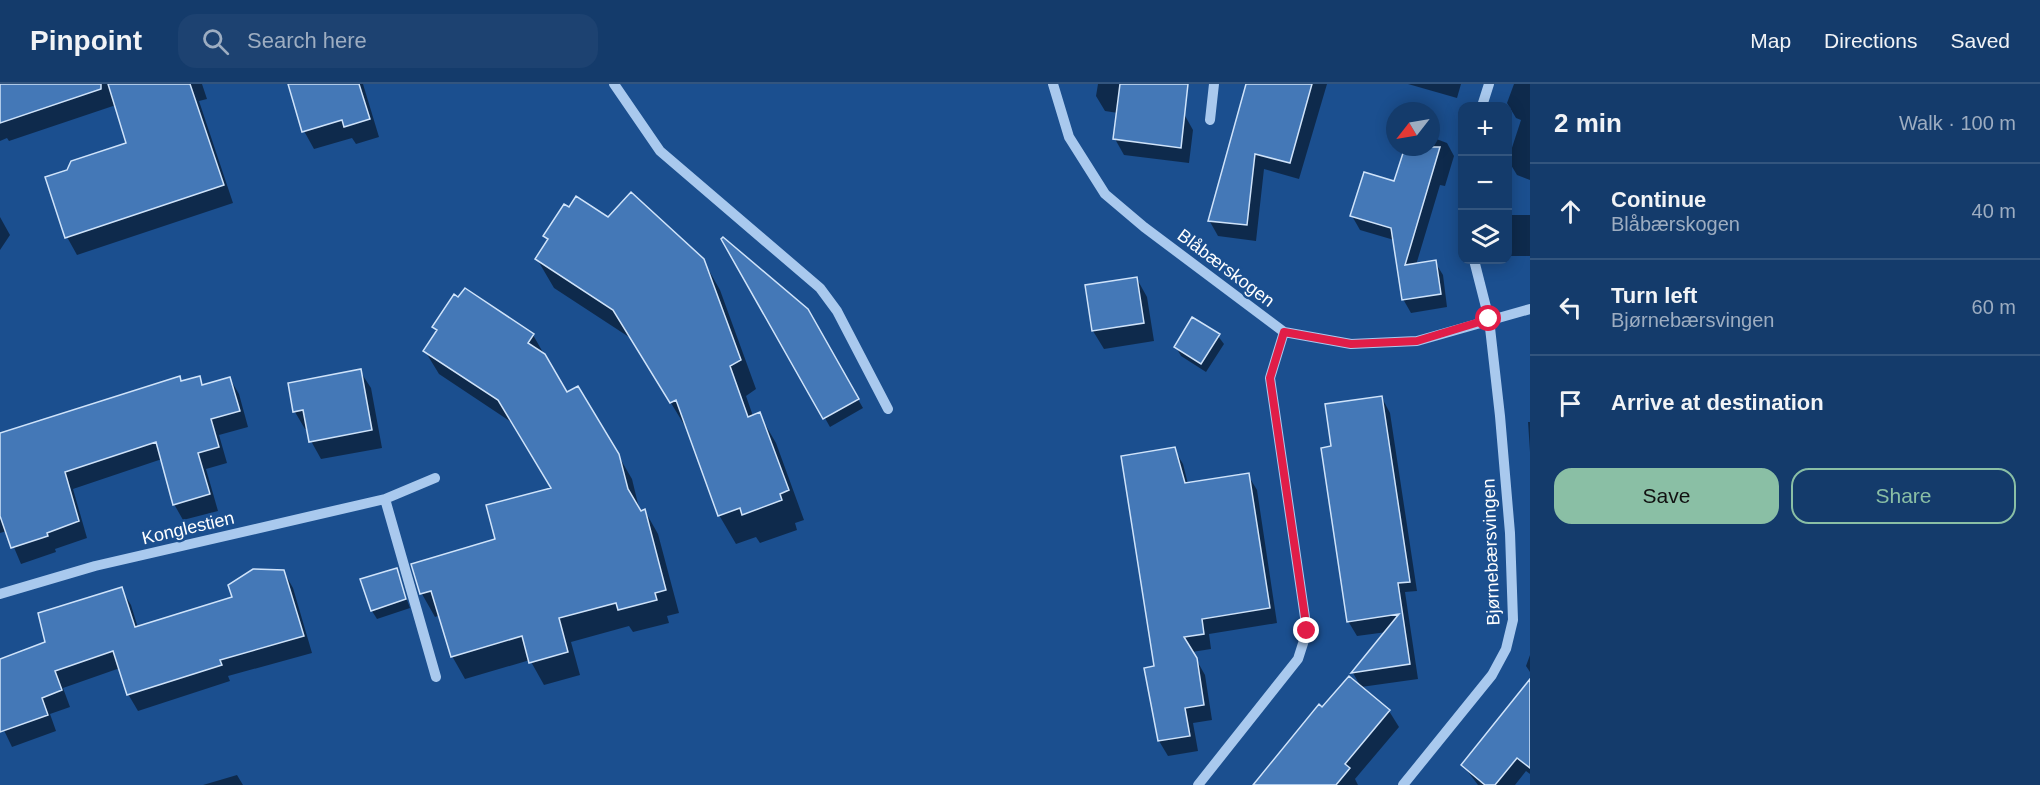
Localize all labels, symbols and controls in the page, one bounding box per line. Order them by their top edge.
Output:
search box [178,14,598,68]
text: Pinpoint [30,25,142,56]
icon: search [199,25,232,58]
text: Search here [247,28,367,53]
text: Map [1750,29,1791,52]
text: Directions [1824,29,1917,52]
text: Saved [1950,29,2010,52]
north arrow [1386,102,1440,156]
map controls [1458,102,1512,264]
button: + [1458,102,1512,156]
text: 2 min [1554,108,1622,138]
text: Walk · 100 m [1899,112,2016,134]
button: − [1458,156,1512,210]
text: Continue [1611,187,1706,212]
icon: ahead [1554,195,1587,228]
text: 40 m [1972,200,2016,222]
button: layers [1458,210,1512,264]
text: Blåbærskogen [1611,213,1740,235]
street label: Blåbærskogen [1174,225,1278,311]
text: Turn left [1611,283,1697,308]
icon: left [1554,291,1587,324]
text: 60 m [1972,296,2016,318]
route start [1475,305,1501,331]
text: Bjørnebærsvingen [1611,309,1774,331]
icon: arrive [1554,387,1587,420]
text: Arrive at destination [1611,390,1824,415]
button: Save [1554,468,1779,524]
button: Share [1791,468,2016,524]
street label: Bjørnebærsvingen [1478,478,1504,626]
street label: Konglestien [140,508,236,548]
route end [1293,617,1319,643]

